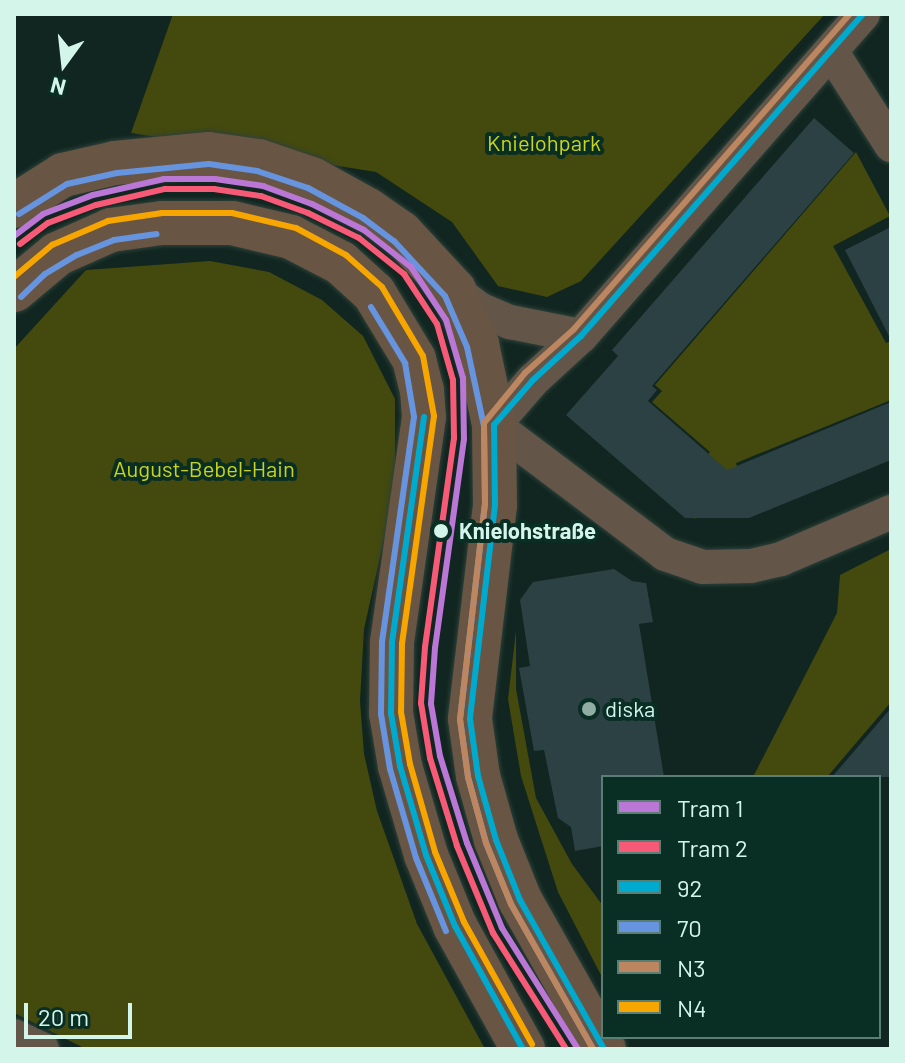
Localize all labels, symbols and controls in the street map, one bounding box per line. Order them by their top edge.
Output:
north arrow [24,24,104,104]
text: N [47,73,68,102]
park label: Knielohpark [487,130,601,156]
park label: August-Bebel-Hain [113,456,295,482]
place label: Knielohstraße [459,518,596,544]
marker: Knielohstraße [430,520,452,542]
place label: diska [605,696,655,722]
marker: diska [580,700,598,718]
legend [601,775,881,1039]
text: Tram 1 [677,793,743,822]
text: Tram 2 [677,833,748,862]
text: 92 [677,873,702,902]
text: 70 [677,913,702,942]
text: N3 [677,953,706,982]
scale bar [28,987,136,1037]
text: N4 [677,993,706,1022]
text: 20 m [38,1002,89,1031]

